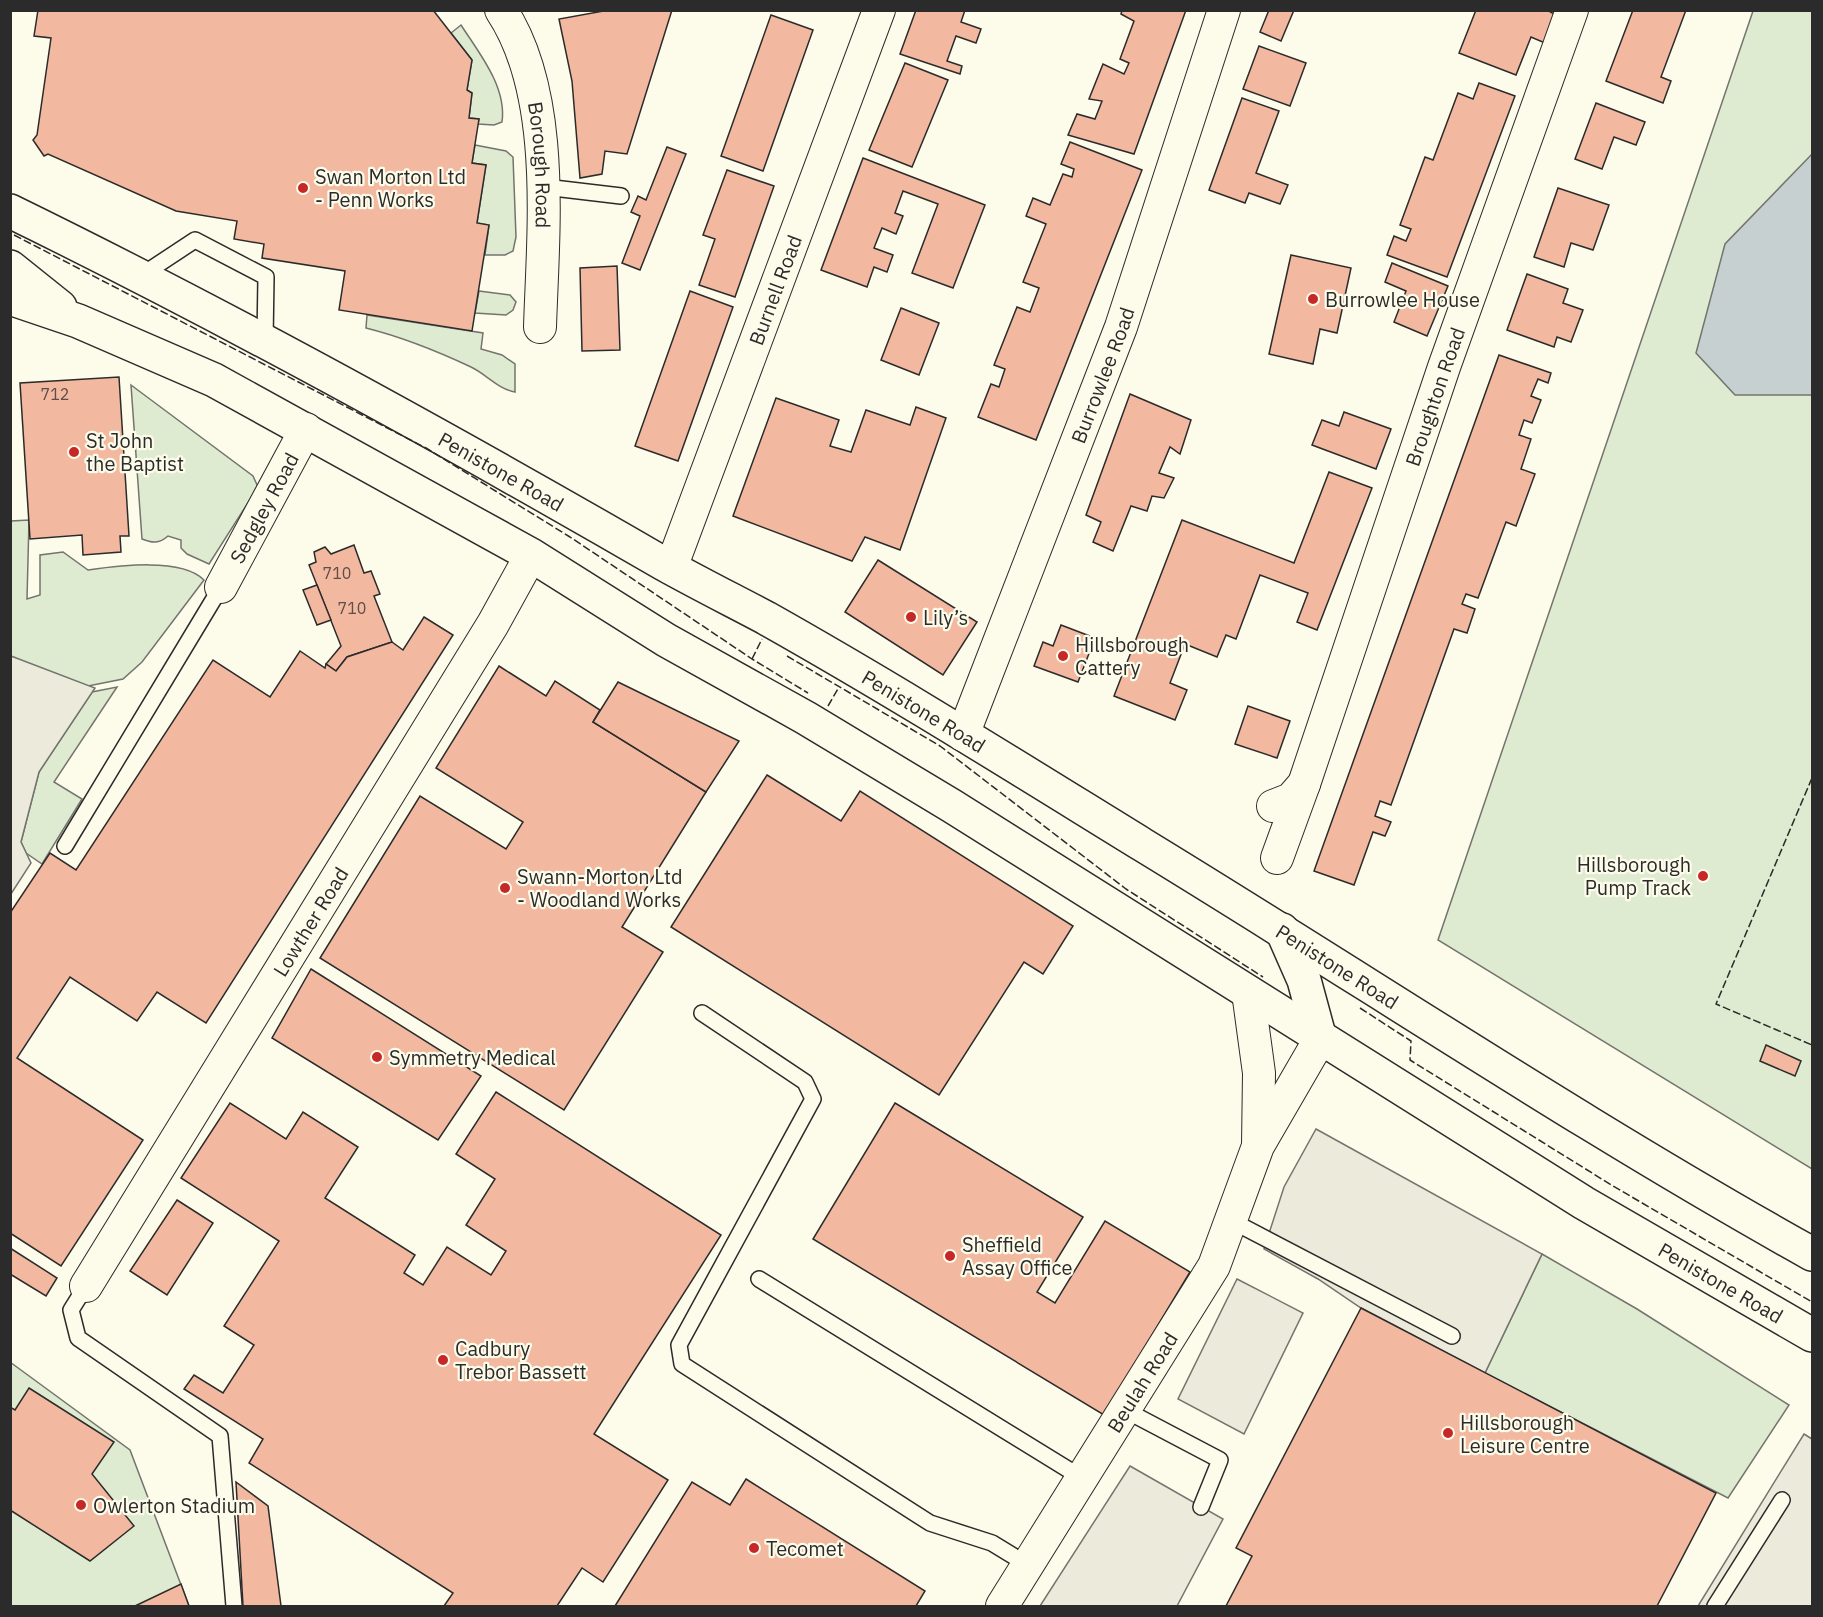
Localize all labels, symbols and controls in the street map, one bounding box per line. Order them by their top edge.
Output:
street label: Borough Road [522,99,557,228]
place label: Swan Morton Ltd - Penn Works [315,163,466,213]
marker: Swan Morton Ltd - Penn Works [296,181,310,195]
street label: Burnell Road [742,231,808,349]
place label: Burrowlee House [1325,286,1480,313]
marker: Burrowlee House [1306,292,1320,306]
street label: Burrowlee Road [1064,304,1140,447]
street label: Broughton Road [1398,323,1471,469]
house number: 712 [41,384,69,404]
street label: Penistone Road [434,425,569,517]
place label: St John the Baptist [86,427,184,477]
marker: St John the Baptist [67,445,81,459]
street label: Sedgley Road [223,448,304,568]
house number: 710 [323,563,351,583]
house number: 710 [338,598,366,618]
place label: Lily’s [923,604,968,631]
marker: Lily’s [904,610,918,624]
place label: Hillsborough Cattery [1075,631,1189,681]
marker: Hillsborough Cattery [1056,649,1070,663]
street label: Penistone Road [857,663,991,758]
place label: Hillsborough Pump Track [1577,851,1691,901]
street label: Lowther Road [266,862,354,981]
place label: Swann-Morton Ltd - Woodland Works [517,863,683,913]
marker: Hillsborough Pump Track [1696,869,1710,883]
marker: Swann-Morton Ltd - Woodland Works [498,881,512,895]
street label: Penistone Road [1271,917,1404,1015]
place label: Symmetry Medical [389,1044,556,1071]
marker: Symmetry Medical [370,1050,384,1064]
place label: Sheffield Assay Office [962,1231,1072,1281]
street label: Penistone Road [1654,1236,1788,1329]
marker: Sheffield Assay Office [943,1249,957,1263]
street label: Beulah Road [1100,1327,1183,1437]
place label: Cadbury Trebor Bassett [455,1335,587,1385]
marker: Cadbury Trebor Bassett [436,1353,450,1367]
place label: Hillsborough Leisure Centre [1460,1409,1590,1459]
marker: Hillsborough Leisure Centre [1441,1426,1455,1440]
place label: Owlerton Stadium [93,1492,255,1519]
marker: Owlerton Stadium [74,1498,88,1512]
place label: Tecomet [766,1535,844,1562]
marker: Tecomet [747,1541,761,1555]

